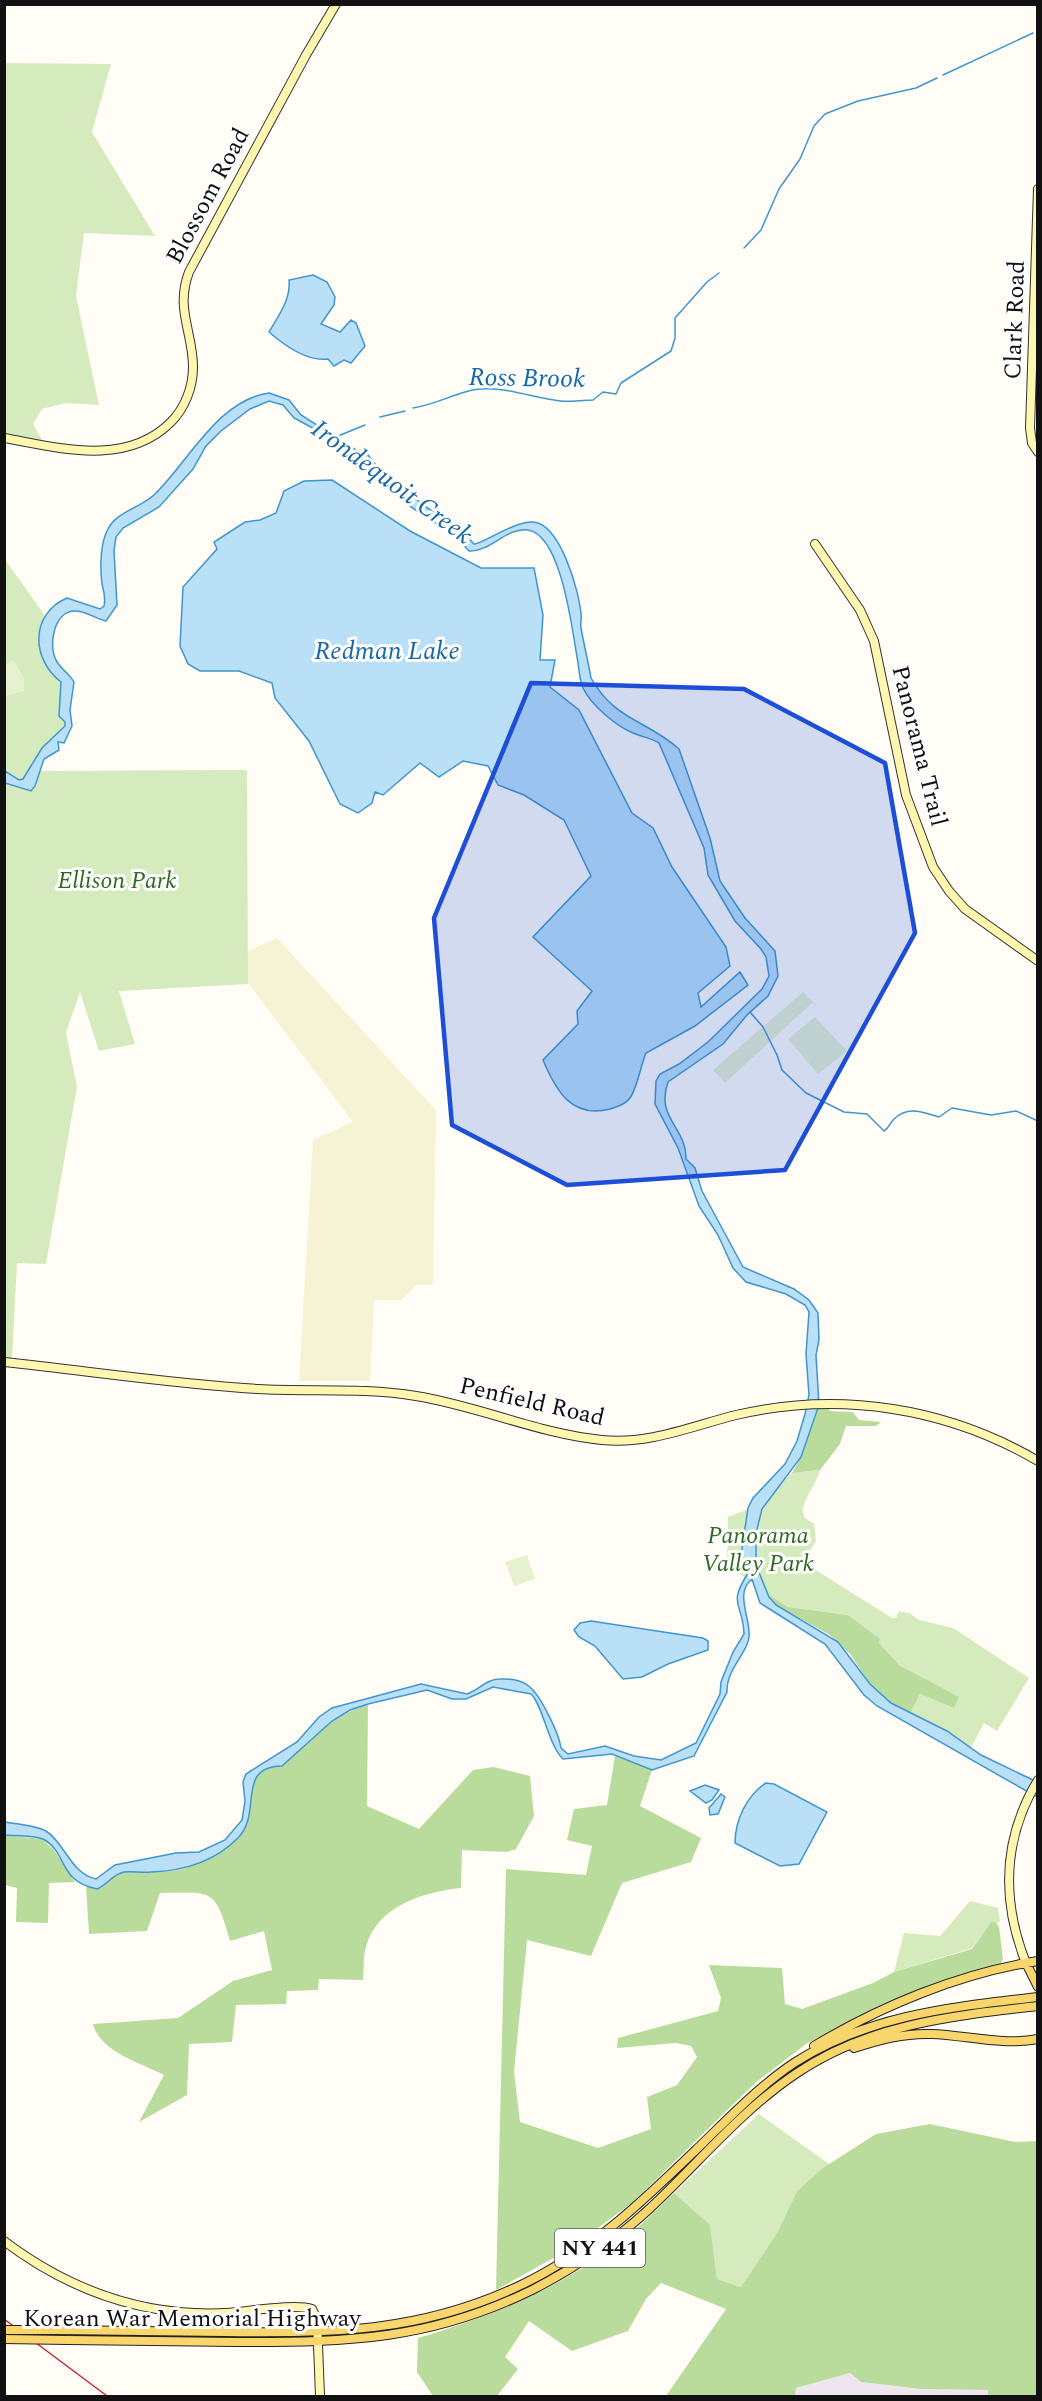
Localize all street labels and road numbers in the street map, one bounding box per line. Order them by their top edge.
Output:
street label: Blossom Road [157,121,259,271]
street label: Clark Road [995,260,1035,380]
street label: Panorama Trail [882,662,956,830]
street label: Penfield Road [456,1368,608,1436]
road number: NY 441 [555,2229,645,2267]
street label: Korean War Memorial Highway [23,2301,362,2337]

